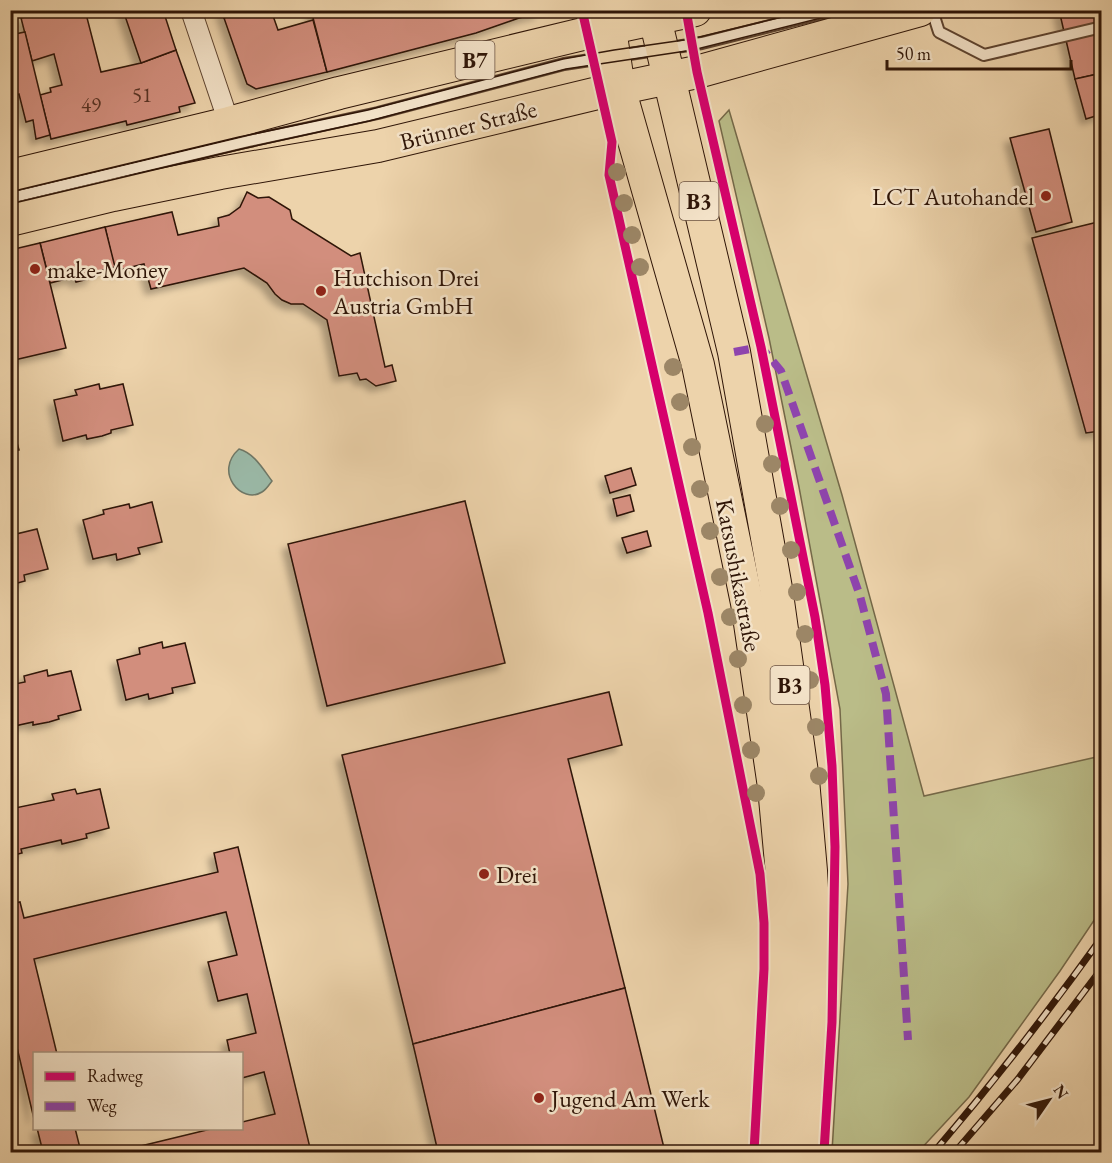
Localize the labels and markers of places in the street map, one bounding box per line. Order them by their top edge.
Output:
place label: LCT Autohandel [872,181,1034,212]
marker: LCT Autohandel [1039,189,1053,203]
place label: make-Money [47,254,168,285]
marker: make-Money [28,262,42,276]
place label: Hutchison Drei Austria GmbH [332,262,479,321]
marker: Hutchison Drei Austria GmbH [314,284,328,298]
place label: Drei [496,859,537,890]
marker: Drei [477,867,491,881]
place label: Jugend Am Werk [549,1083,710,1114]
marker: Jugend Am Werk [532,1091,546,1105]

